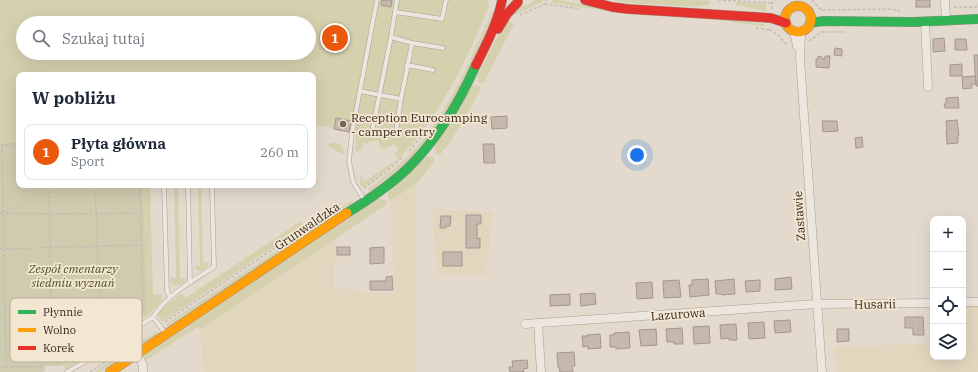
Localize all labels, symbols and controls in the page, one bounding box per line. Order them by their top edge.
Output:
search box [16,16,316,60]
pin: 1 [322,23,348,53]
icon: search [30,27,52,49]
text: Szukaj tutaj [62,29,145,48]
text: W pobliżu [32,87,116,109]
place label: Reception Eurocamping - camper entry [351,110,488,139]
marker: Reception Eurocamping - camper entry [338,119,348,129]
text: Płyta główna [71,134,166,153]
text: 1 [42,144,50,161]
text: 260 m [260,144,299,161]
your location [627,145,647,165]
text: Sport [71,153,105,170]
street label: Zastawie [790,190,808,242]
street label: Grunwaldzka [271,198,343,253]
map controls [930,216,966,360]
button: + [930,216,966,252]
button: − [930,252,966,288]
park label: Zespół cmentarzy siedmiu wyznań [27,261,119,290]
button: locate [930,288,966,324]
street label: Husarii [854,296,896,312]
legend [10,298,142,362]
text: Płynnie [43,305,83,319]
street label: Lazurowa [650,305,706,323]
text: Wolno [43,323,76,337]
button: layers [930,324,966,360]
text: Korek [43,341,74,355]

